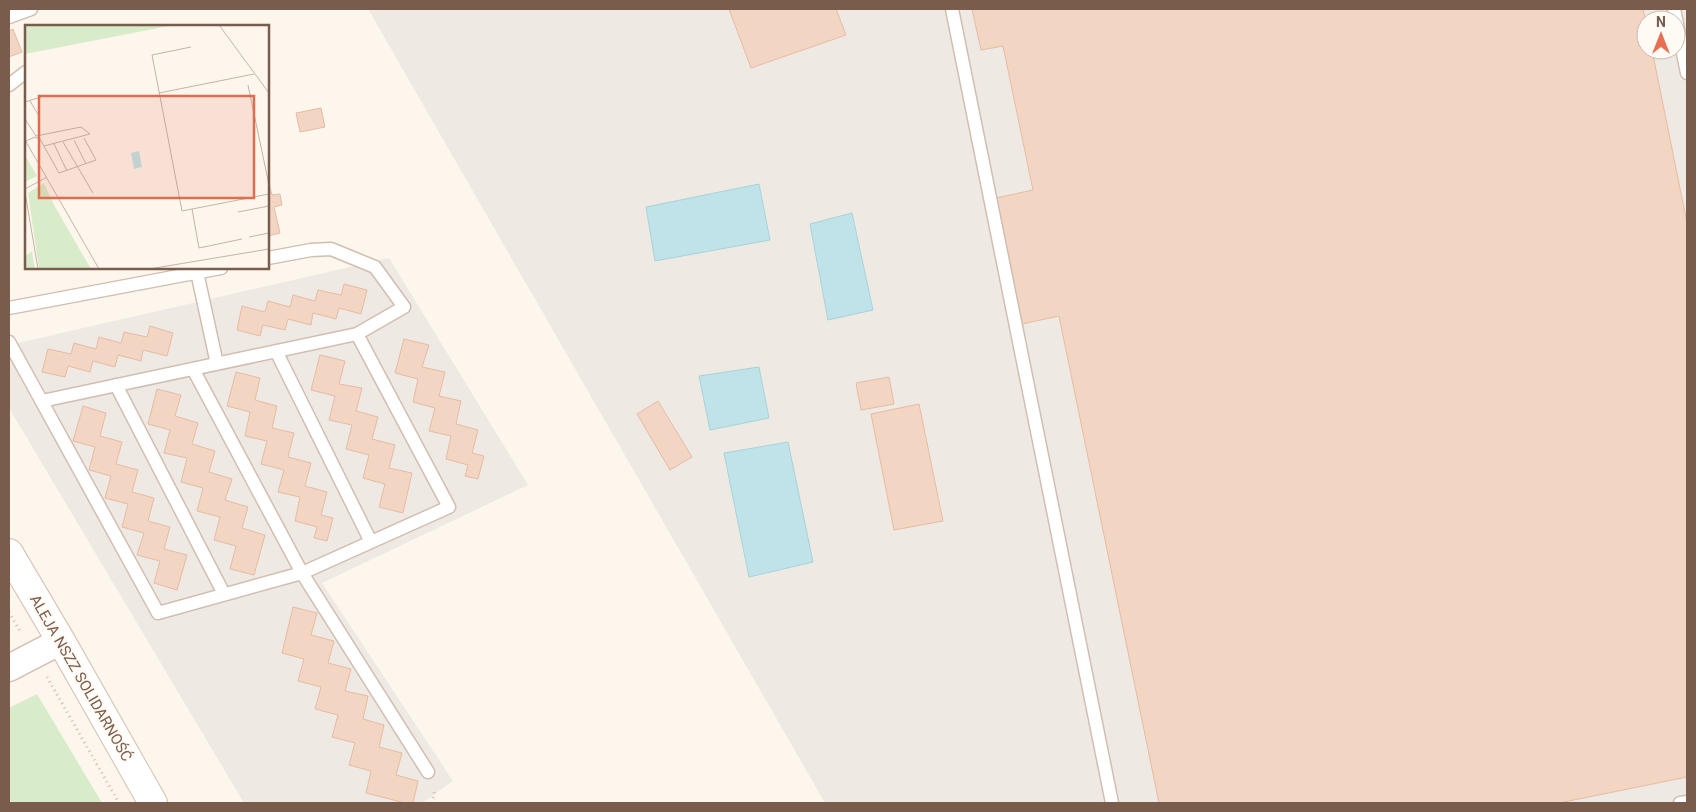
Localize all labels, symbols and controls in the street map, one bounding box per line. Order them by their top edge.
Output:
north arrow [1636,10,1686,60]
text: N [1656,14,1666,30]
inset map [25,25,269,269]
street label: ALEJA NSZZ SOLIDARNOŚĆ [26,592,136,765]

